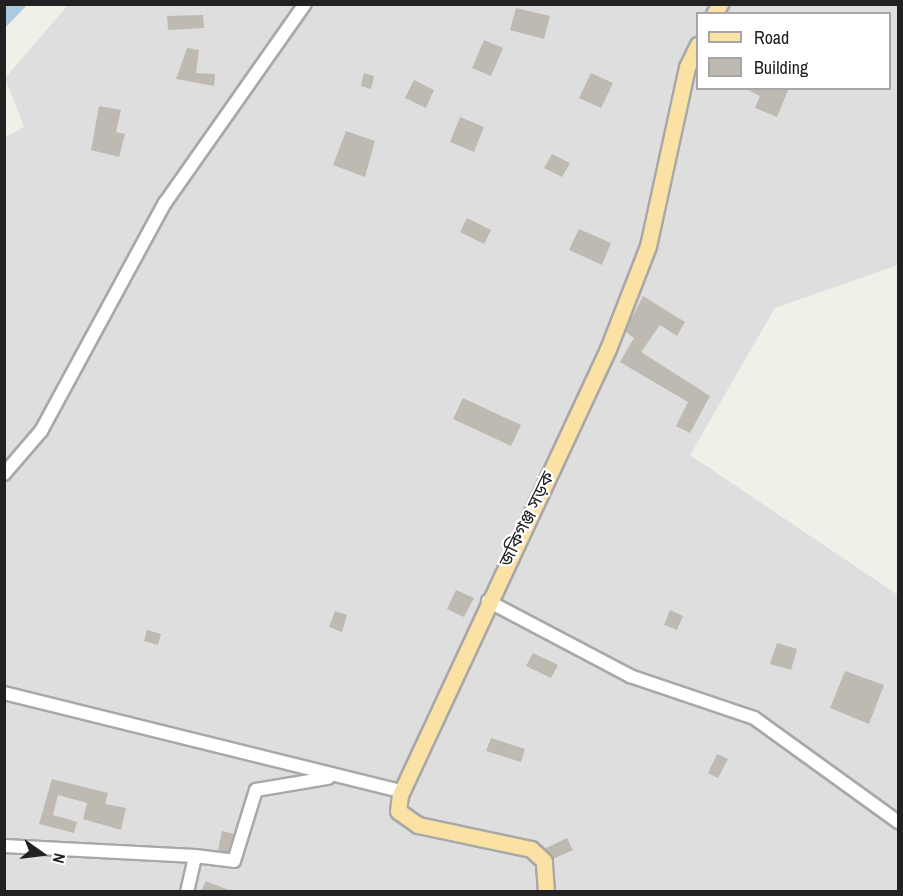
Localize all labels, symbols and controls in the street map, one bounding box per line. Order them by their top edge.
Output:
legend [696,12,891,90]
text: Road [754,25,789,50]
text: Building [754,55,808,80]
street label: জকিগঞ্জ সড়ক [495,468,559,570]
north arrow [12,824,72,884]
text: N [48,851,71,866]

